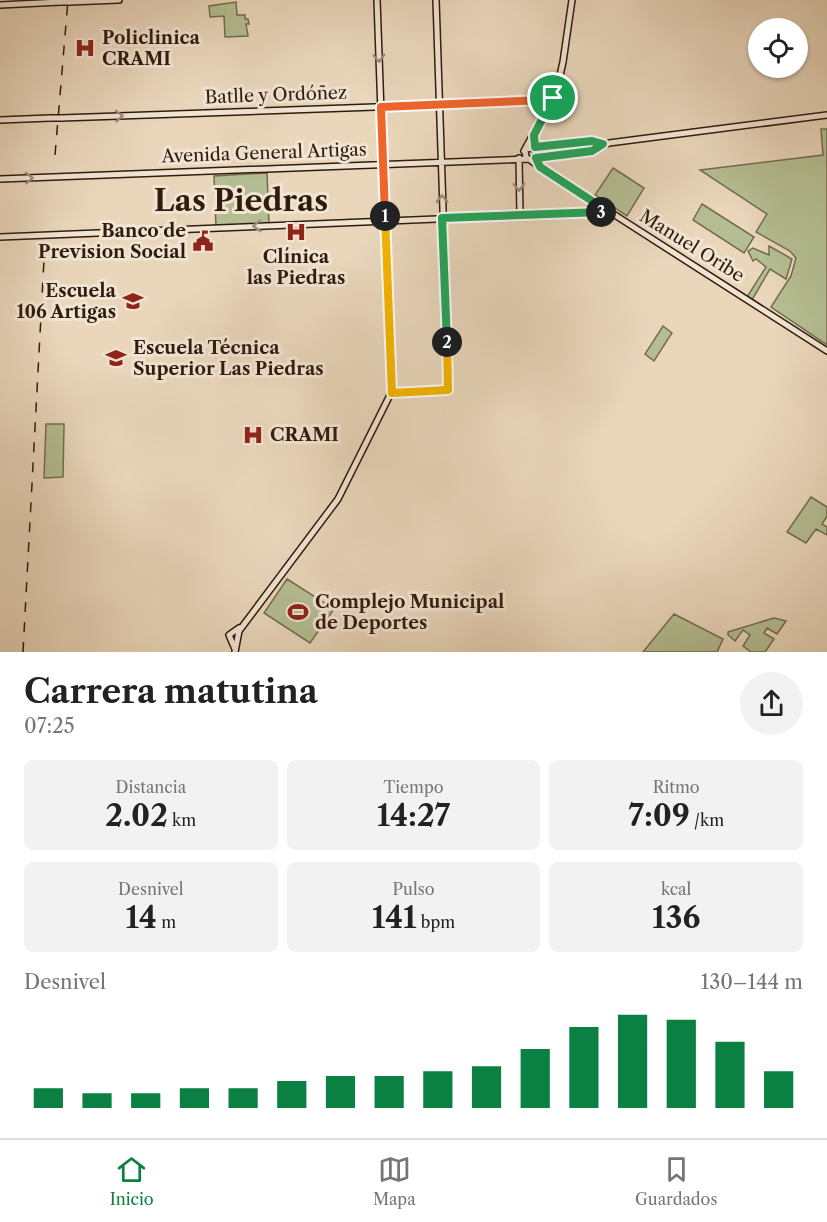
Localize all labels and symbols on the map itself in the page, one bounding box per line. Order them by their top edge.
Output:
place label: Policlinica CRAMI [102,27,200,70]
hospital icon: Policlinica CRAMI [73,36,97,60]
one-way arrow [373,54,386,63]
pin [527,72,578,123]
street label: Batlle y Ordóñez [204,82,348,108]
one-way arrow [115,109,124,122]
street label: Avenida General Artigas [160,138,367,168]
one-way arrow [25,172,34,184]
district label: Las Piedras [154,182,328,219]
one-way arrow [513,183,525,192]
one-way arrow [435,194,448,203]
pin: 3 [586,197,616,227]
pin: 1 [370,201,400,231]
street label: Manuel Oribe [636,205,748,287]
place label: Banco de Prevision Social [38,220,186,263]
one-way arrow [253,220,262,233]
hospital icon: Clínica las Piedras [284,220,308,244]
public building icon: Banco de Prevision Social [191,229,215,253]
place label: Clínica las Piedras [247,246,345,289]
place label: Escuela 106 Artigas [17,280,117,323]
school or university icon: Escuela 106 Artigas [121,289,145,313]
pin: 2 [432,327,462,357]
place label: Escuela Técnica Superior Las Piedras [133,337,324,380]
school or university icon: Escuela Técnica Superior Las Piedras [104,346,128,370]
hospital icon: CRAMI [241,423,265,447]
place label: CRAMI [270,424,339,446]
place label: Complejo Municipal de Deportes [315,591,504,634]
sports icon: Complejo Municipal de Deportes [286,600,310,624]

